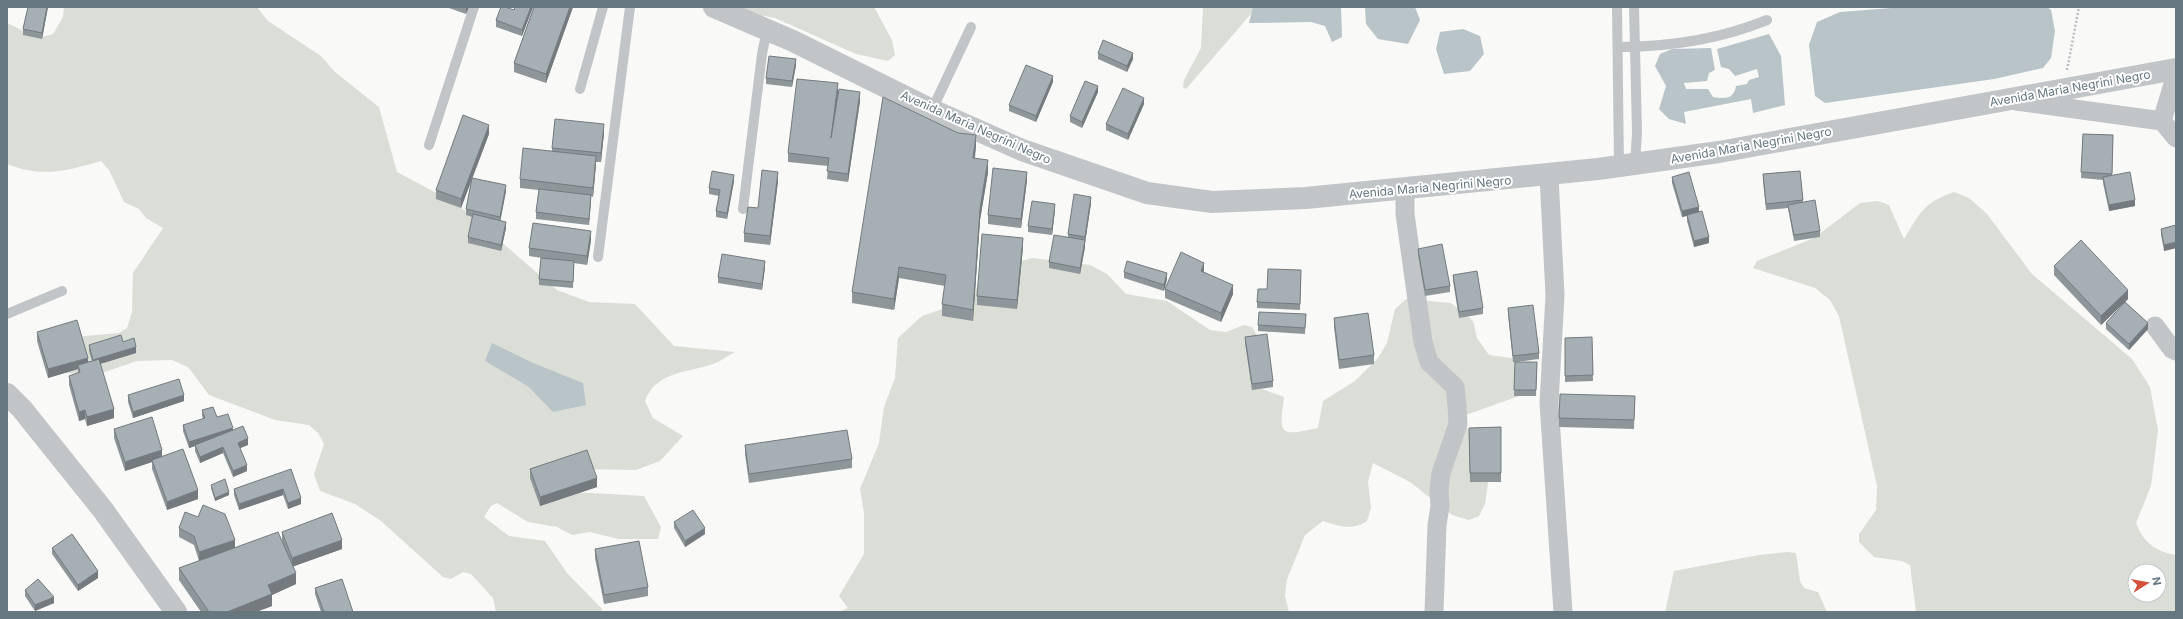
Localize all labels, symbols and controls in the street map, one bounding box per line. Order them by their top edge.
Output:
street label: Avenida Maria Negrini Negro [1988,66,2152,110]
street label: Avenida Maria Negrini Negro [898,87,1054,167]
street label: Avenida Maria Negrini Negro [1669,123,1833,167]
street label: Avenida Maria Negrini Negro [1348,172,1512,202]
north arrow [2127,563,2167,603]
text: N [2149,576,2164,587]

